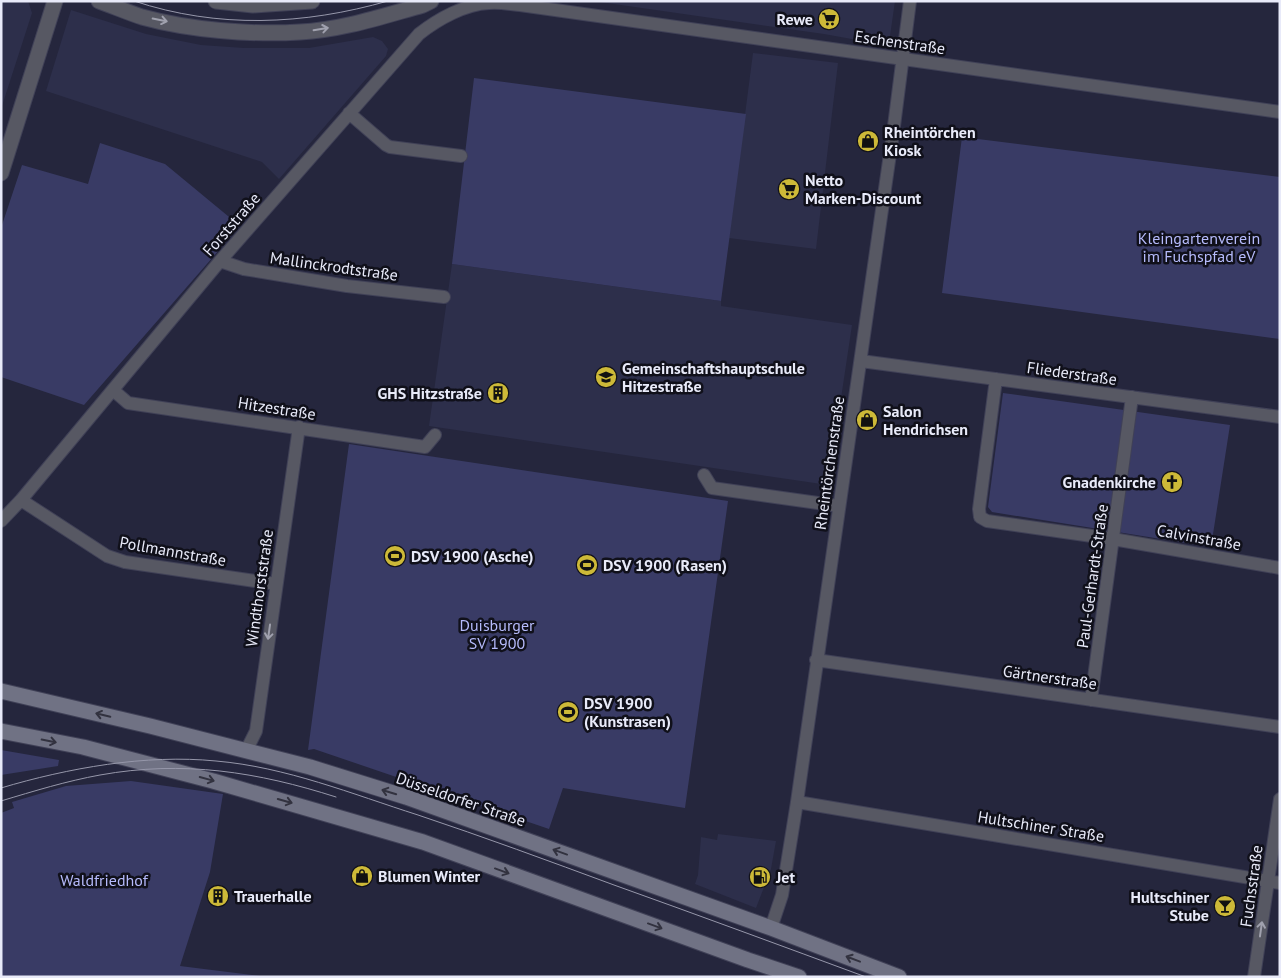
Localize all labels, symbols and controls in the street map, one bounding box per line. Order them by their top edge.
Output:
supermarket icon: Rewe [817,7,841,31]
place label: Rewe [777,9,813,29]
one-way arrow [151,16,167,26]
one-way arrow [313,24,329,34]
street label: Eschenstraße [853,26,947,58]
place label: Rheintörchen Kiosk [884,122,976,160]
shop icon: Rheintörchen Kiosk [856,129,880,153]
place label: Netto Marken-Discount [805,170,922,208]
supermarket icon: Netto Marken-Discount [777,177,801,201]
street label: Forststraße [198,188,264,260]
park label: Kleingartenverein im Fuchspfad eV [1138,228,1260,266]
street label: Mallinckrodtstraße [269,247,399,285]
street label: Fliederstraße [1026,357,1118,389]
place label: Gemeinschaftshauptschule Hitzestraße [622,358,805,396]
school or university icon: Gemeinschaftshauptschule Hitzestraße [594,365,618,389]
building icon: GHS Hitzstraße [486,381,510,405]
place label: GHS Hitzstraße [378,383,482,403]
street label: Hitzestraße [237,392,317,424]
street label: Rheintörchenstraße [810,395,848,531]
place label: Salon Hendrichsen [883,401,968,439]
shop icon: Salon Hendrichsen [855,408,879,432]
church icon: Gnadenkirche [1160,470,1184,494]
place label: Gnadenkirche [1063,472,1156,492]
street label: Paul-Gerhardt-Straße [1072,503,1112,649]
street label: Calvinstraße [1155,520,1243,554]
street label: Windthorststraße [241,528,277,648]
street label: Pollmannstraße [118,532,228,570]
sports icon: DSV 1900 (Asche) [383,544,407,568]
place label: DSV 1900 (Asche) [411,546,534,566]
sports icon: DSV 1900 (Rasen) [575,553,599,577]
place label: DSV 1900 (Rasen) [603,555,727,575]
park label: Duisburger SV 1900 [460,615,535,653]
one-way arrow [264,624,274,640]
street label: Gärtnerstraße [1002,661,1098,693]
place label: DSV 1900 (Kunstrasen) [584,693,671,731]
sports icon: DSV 1900 (Kunstrasen) [556,700,580,724]
one-way arrow [95,710,111,719]
one-way arrow [41,736,57,746]
street label: Düsseldorfer Straße [394,767,528,831]
one-way arrow [198,775,214,785]
one-way arrow [381,787,397,797]
one-way arrow [277,797,293,807]
street label: Hultschiner Straße [976,806,1106,846]
street label: Fuchsstraße [1235,844,1267,928]
one-way arrow [553,847,568,856]
shop icon: Blumen Winter [350,864,374,888]
fuel station icon: Jet [748,865,772,889]
place label: Blumen Winter [378,866,481,886]
one-way arrow [494,867,509,876]
place label: Jet [775,867,795,887]
park label: Waldfriedhof [60,870,149,890]
building icon: Trauerhalle [206,884,230,908]
place label: Trauerhalle [234,886,312,906]
place label: Hultschiner Stube [1131,887,1209,925]
bar icon: Hultschiner Stube [1213,894,1237,918]
one-way arrow [1257,921,1267,937]
one-way arrow [647,922,662,931]
one-way arrow [846,954,861,963]

